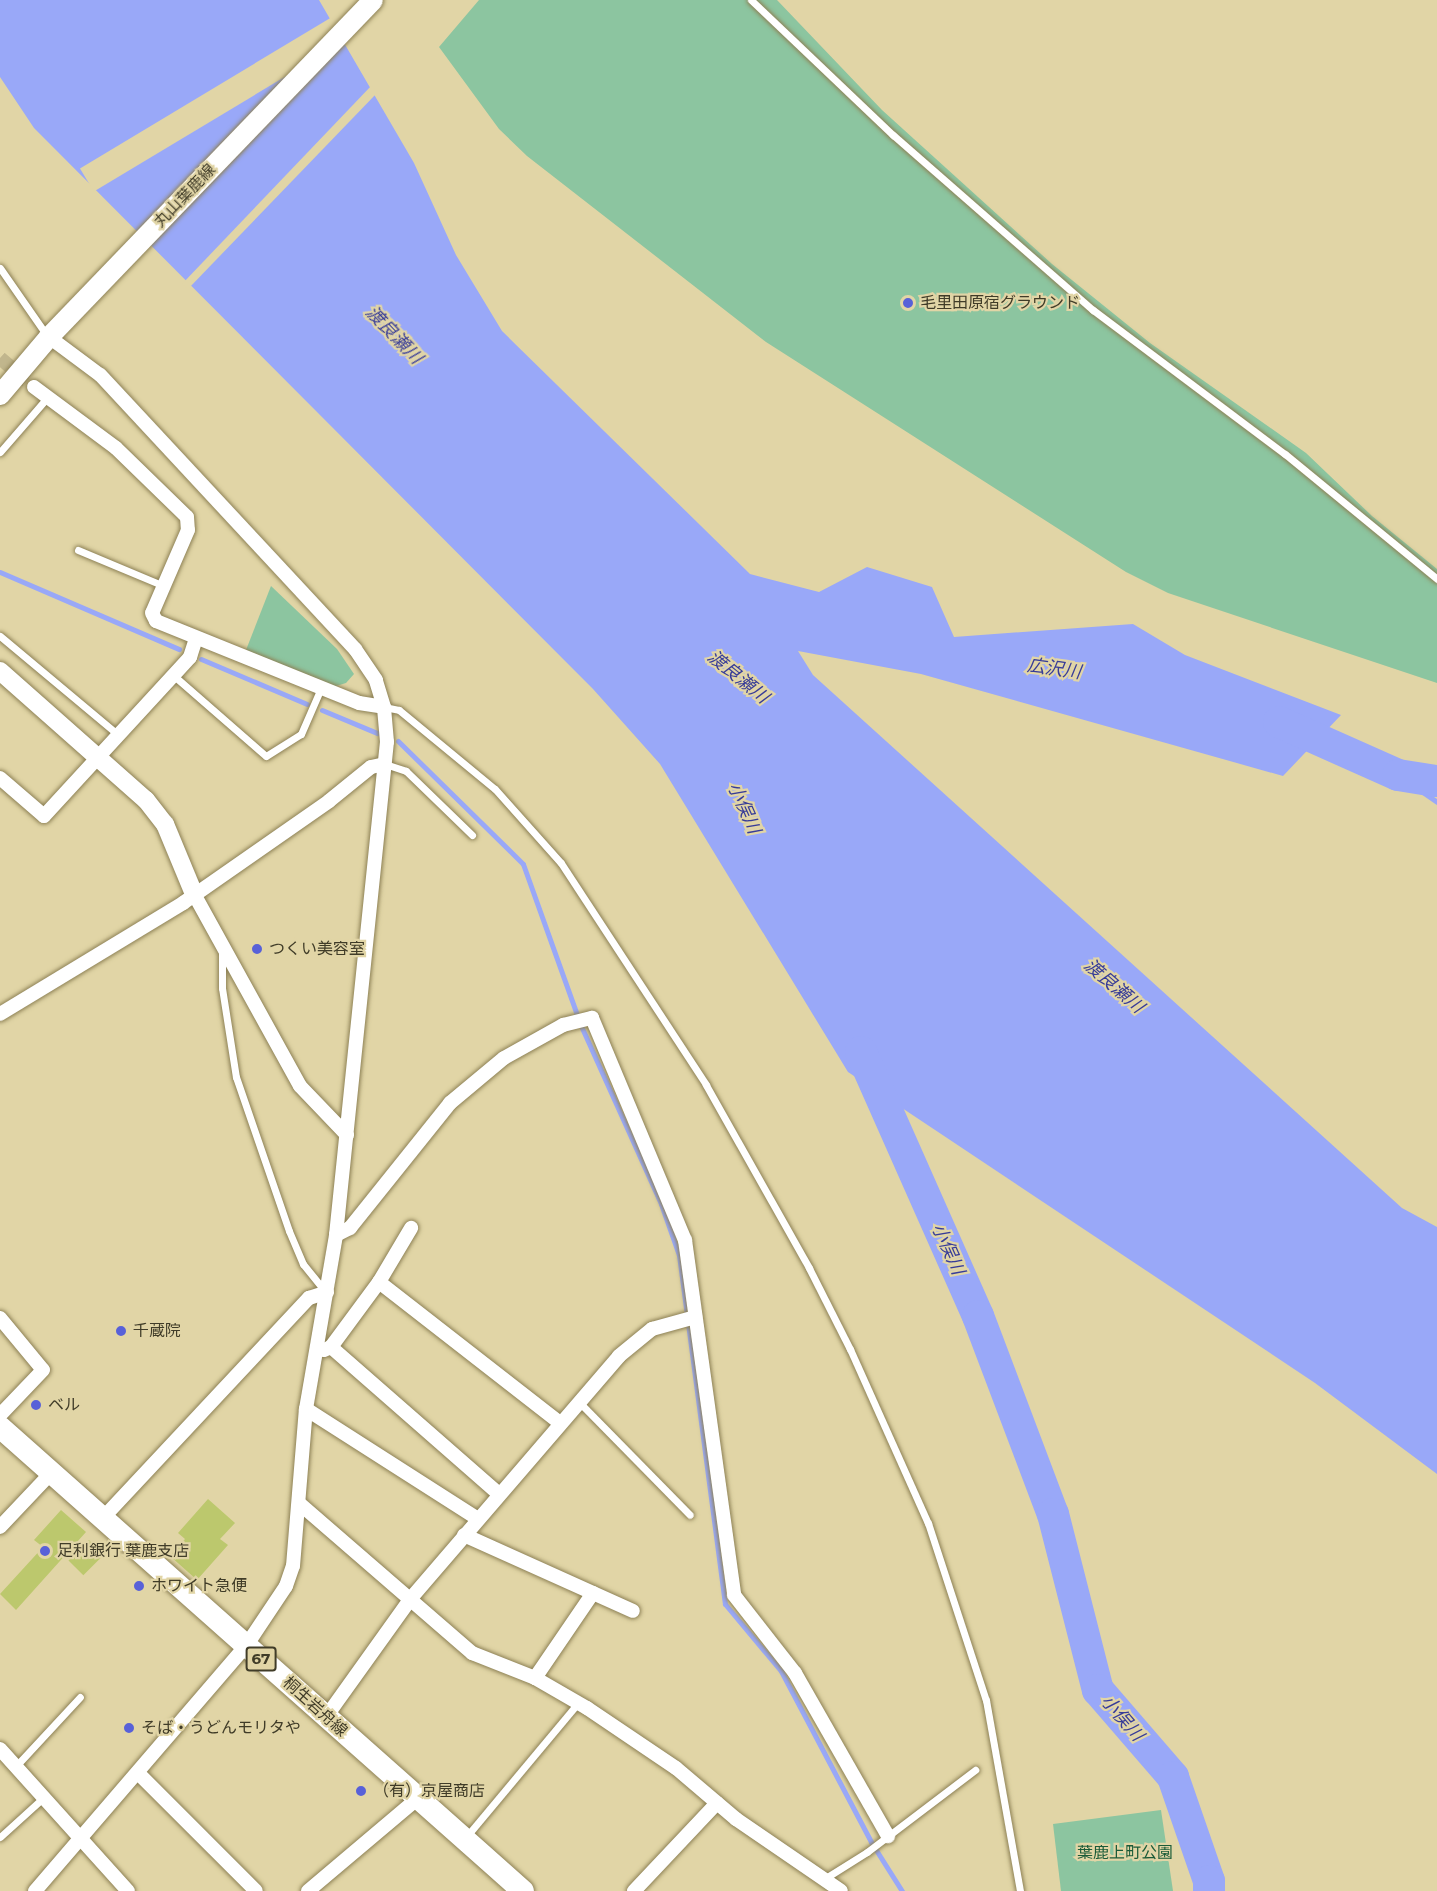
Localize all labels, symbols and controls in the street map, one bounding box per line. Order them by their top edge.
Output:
street label: 丸山葉鹿線 [150,161,220,231]
place label: 毛里田原宿グラウンド [920,293,1080,313]
marker: 毛里田原宿グラウンド [901,296,915,310]
water label: 渡良瀬川 [361,302,427,368]
water label: 渡良瀬川 [703,646,773,708]
water label: 広沢川 [1026,655,1082,683]
water label: 小俣川 [723,779,765,837]
place label: つくい美容室 [269,939,365,959]
marker: つくい美容室 [250,942,264,956]
water label: 渡良瀬川 [1080,954,1148,1018]
water label: 小俣川 [927,1220,969,1278]
place label: 千蔵院 [133,1321,181,1341]
marker: 千蔵院 [114,1324,128,1338]
place label: ベル [48,1395,80,1415]
marker: ベル [29,1398,43,1412]
place label: 足利銀行 葉鹿支店 [57,1541,189,1561]
marker: 足利銀行 葉鹿支店 [38,1544,52,1558]
place label: ホワイト急便 [151,1576,247,1596]
marker: ホワイト急便 [132,1579,146,1593]
road number: 67 [244,1647,278,1671]
street label: 桐生岩舟線 [279,1673,351,1741]
water label: 小俣川 [1096,1691,1148,1745]
place label: そば・うどんモリタや [141,1718,301,1738]
marker: そば・うどんモリタや [122,1721,136,1735]
place label: （有）京屋商店 [373,1781,485,1801]
marker: （有）京屋商店 [354,1784,368,1798]
park label: 葉鹿上町公園 [1077,1843,1173,1863]

